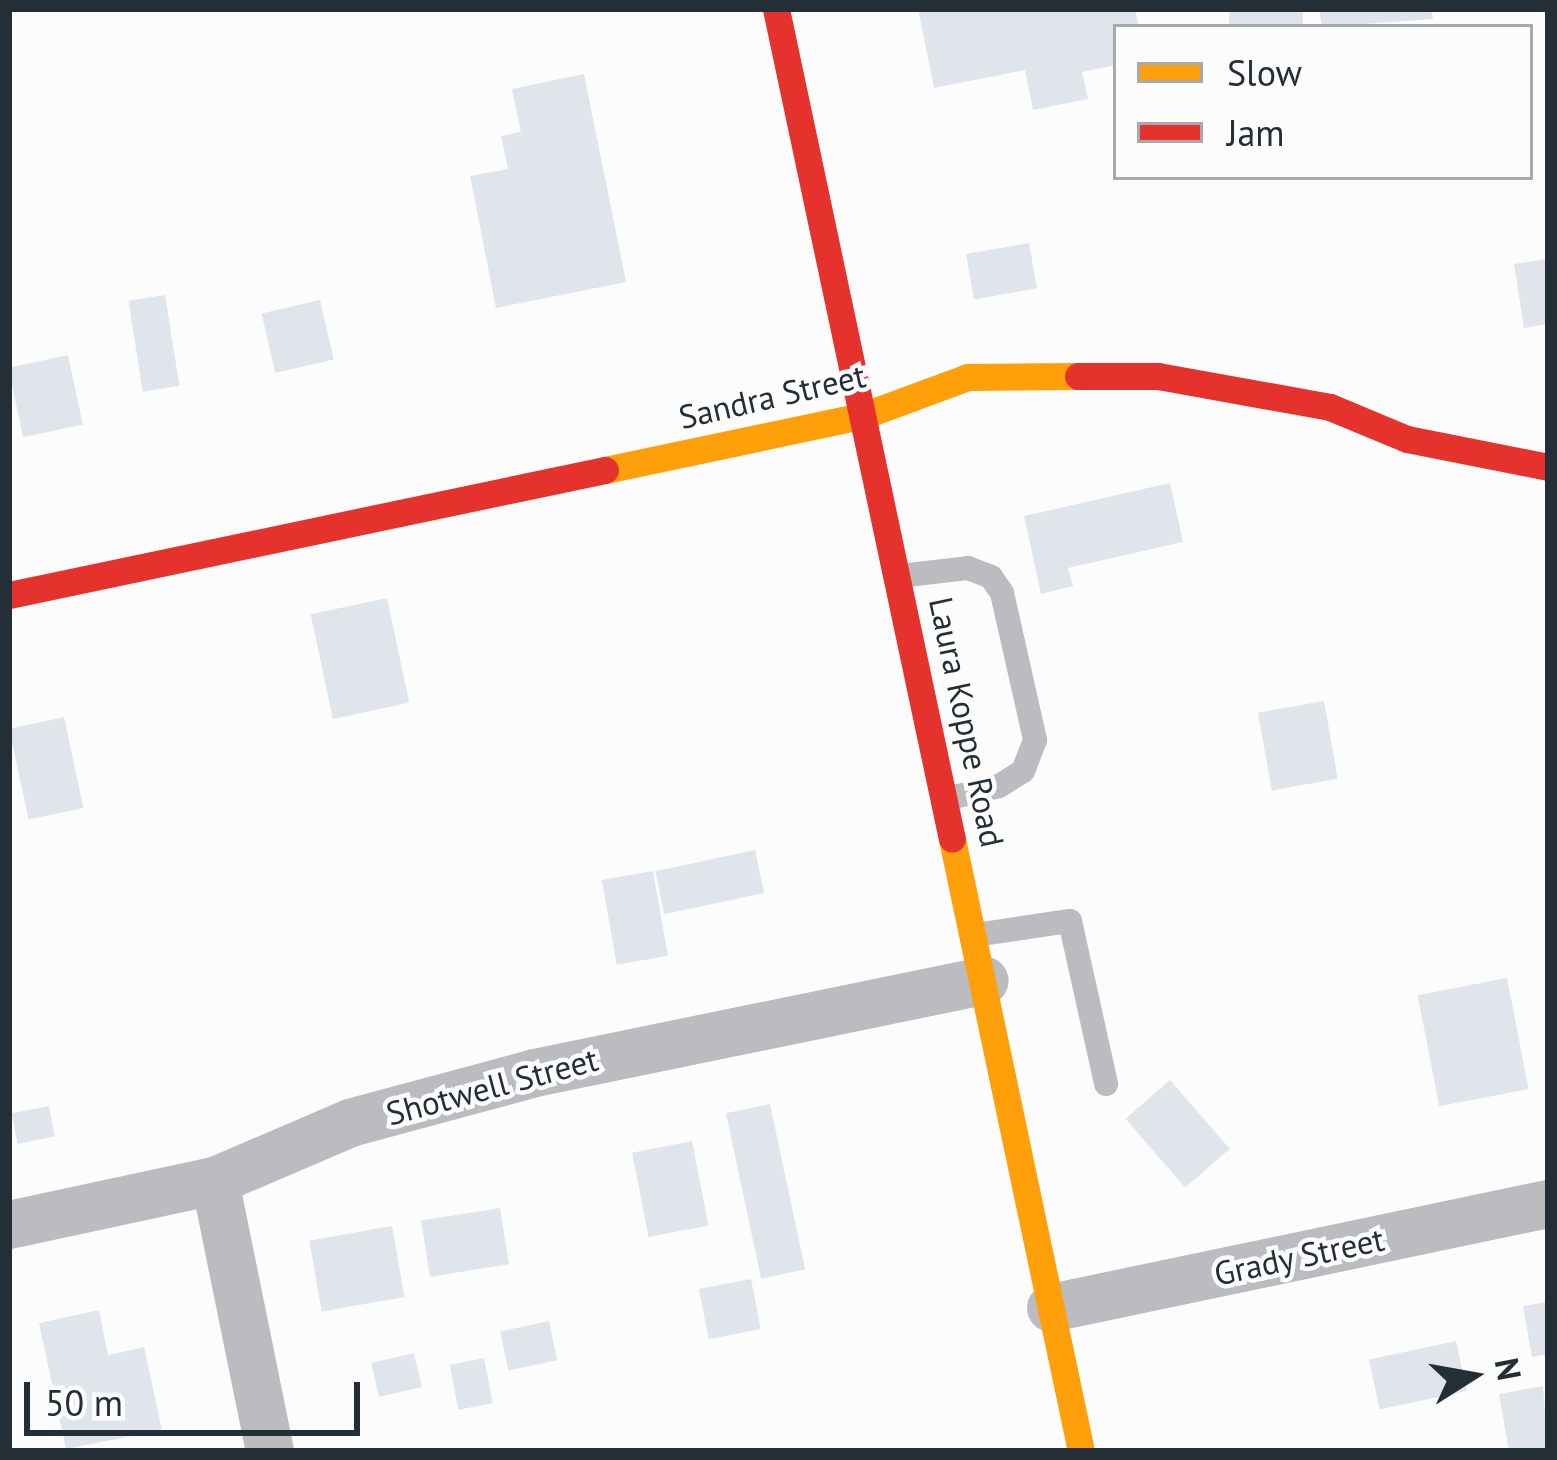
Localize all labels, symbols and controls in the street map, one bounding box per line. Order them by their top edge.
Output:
legend [1113,24,1533,180]
text: Slow [1227,49,1302,96]
text: Jam [1227,109,1285,156]
street label: Sandra Street [675,355,869,437]
street label: Laura Koppe Road [921,593,1013,851]
street label: Shotwell Street [382,1039,602,1133]
street label: Grady Street [1210,1219,1388,1293]
north arrow [1413,1316,1533,1436]
text: N [1486,1354,1532,1384]
scale bar [30,1358,366,1432]
text: 50 m [45,1379,123,1426]

